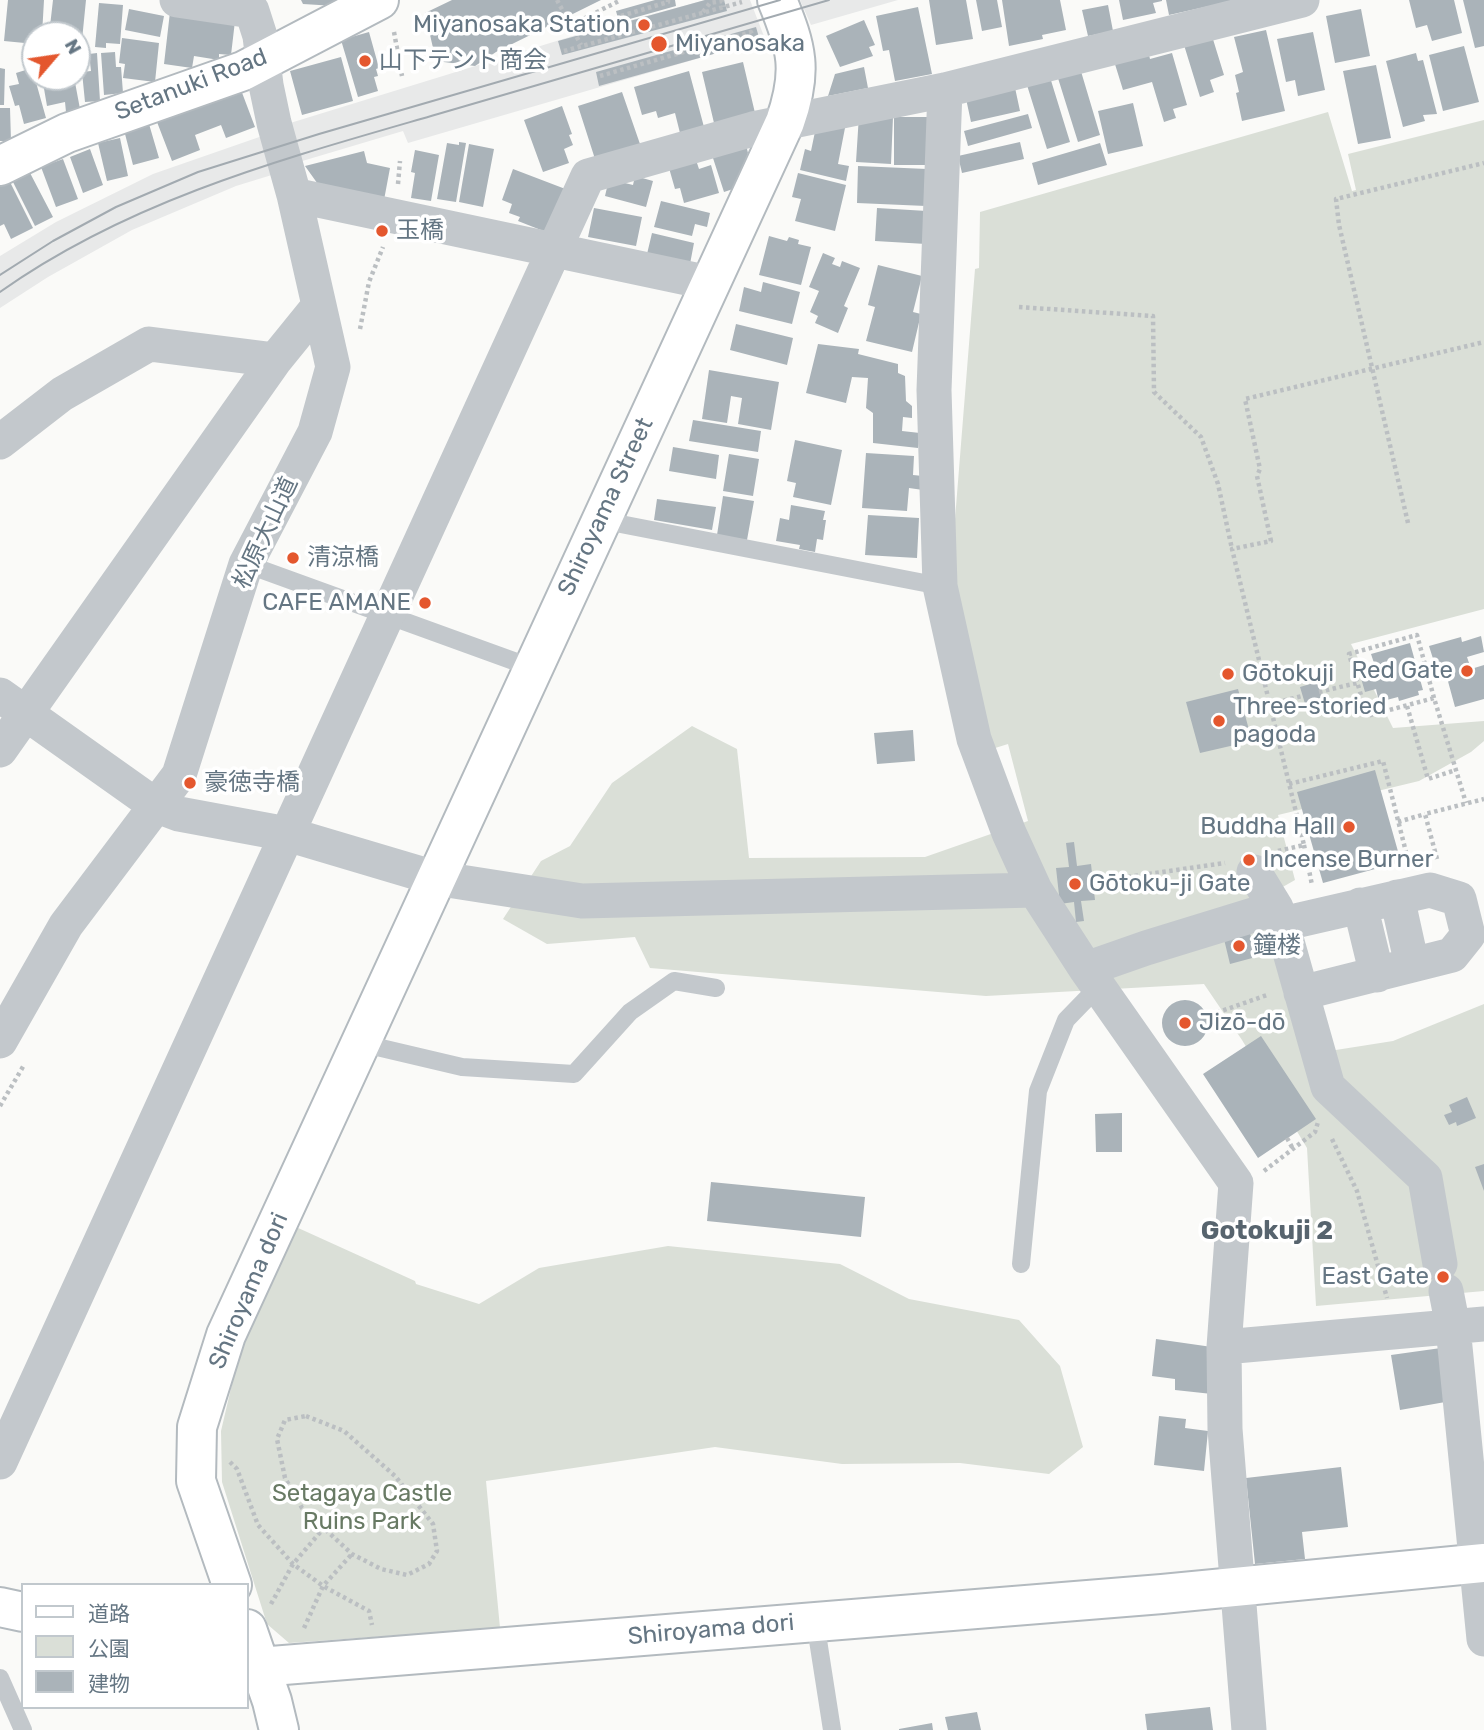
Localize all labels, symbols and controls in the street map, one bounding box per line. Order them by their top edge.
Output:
place label: Miyanosaka Station [413,11,630,39]
marker: Miyanosaka Station [636,17,652,33]
north arrow [21,21,91,91]
place label: Miyanosaka [675,30,805,58]
marker: Miyanosaka [649,34,669,54]
text: N [60,35,86,58]
street label: Setanuki Road [111,43,271,127]
place label: 山下テント商会 [379,47,547,75]
marker: 山下テント商会 [357,53,373,69]
place label: 玉橋 [396,217,444,245]
marker: 玉橋 [374,223,390,239]
street label: Shiroyama Street [552,413,660,601]
street label: 松原大山道 [228,473,304,593]
place label: 清涼橋 [307,544,379,572]
marker: 清涼橋 [285,550,301,566]
place label: CAFE AMANE [262,589,411,617]
marker: CAFE AMANE [417,595,433,611]
place label: Red Gate [1352,657,1453,685]
place label: Gōtokuji [1242,660,1334,688]
marker: Red Gate [1459,663,1475,679]
marker: Gōtokuji [1220,666,1236,682]
place label: Three-storied pagoda [1233,693,1386,749]
marker: Three-storied pagoda [1211,713,1227,729]
place label: 豪徳寺橋 [204,769,300,797]
marker: 豪徳寺橋 [182,775,198,791]
place label: Buddha Hall [1200,813,1335,841]
marker: Buddha Hall [1341,819,1357,835]
place label: Incense Burner [1263,846,1434,874]
marker: Incense Burner [1241,852,1257,868]
place label: Gōtoku-ji Gate [1089,870,1250,898]
marker: Gōtoku-ji Gate [1067,876,1083,892]
place label: 鐘楼 [1253,932,1301,960]
marker: 鐘楼 [1231,938,1247,954]
place label: Jizō-dō [1199,1009,1286,1037]
marker: Jizō-dō [1177,1015,1193,1031]
street label: Shiroyama dori [203,1209,295,1373]
district label: Gotokuji 2 [1201,1215,1333,1247]
place label: East Gate [1321,1263,1429,1291]
marker: East Gate [1435,1269,1451,1285]
park label: Setagaya Castle Ruins Park [272,1480,452,1536]
legend [21,1583,248,1709]
text: 道路 [88,1601,130,1626]
street label: Shiroyama dori [627,1608,795,1652]
text: 公園 [88,1636,130,1661]
text: 建物 [88,1671,130,1696]

